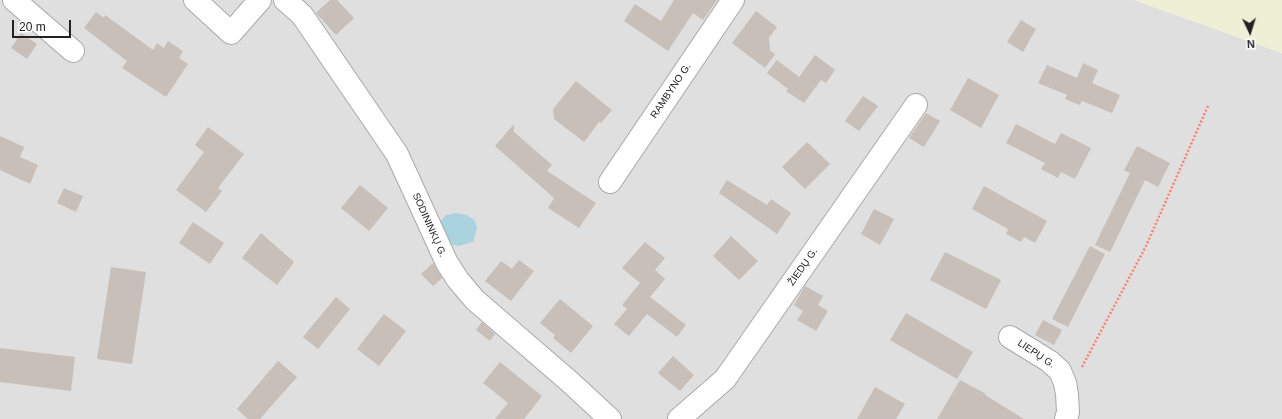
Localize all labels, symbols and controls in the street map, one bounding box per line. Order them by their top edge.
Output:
scale bar [14,12,73,38]
north arrow [1230,12,1270,52]
text: 20 m [19,20,46,34]
text: N [1246,38,1255,50]
street label: RAMBYNO G. [648,61,694,121]
street label: SODININKŲ G. [410,191,448,259]
street label: ŽIEDŲ G. [786,246,820,288]
street label: LIEPŲ G. [1015,337,1057,371]

